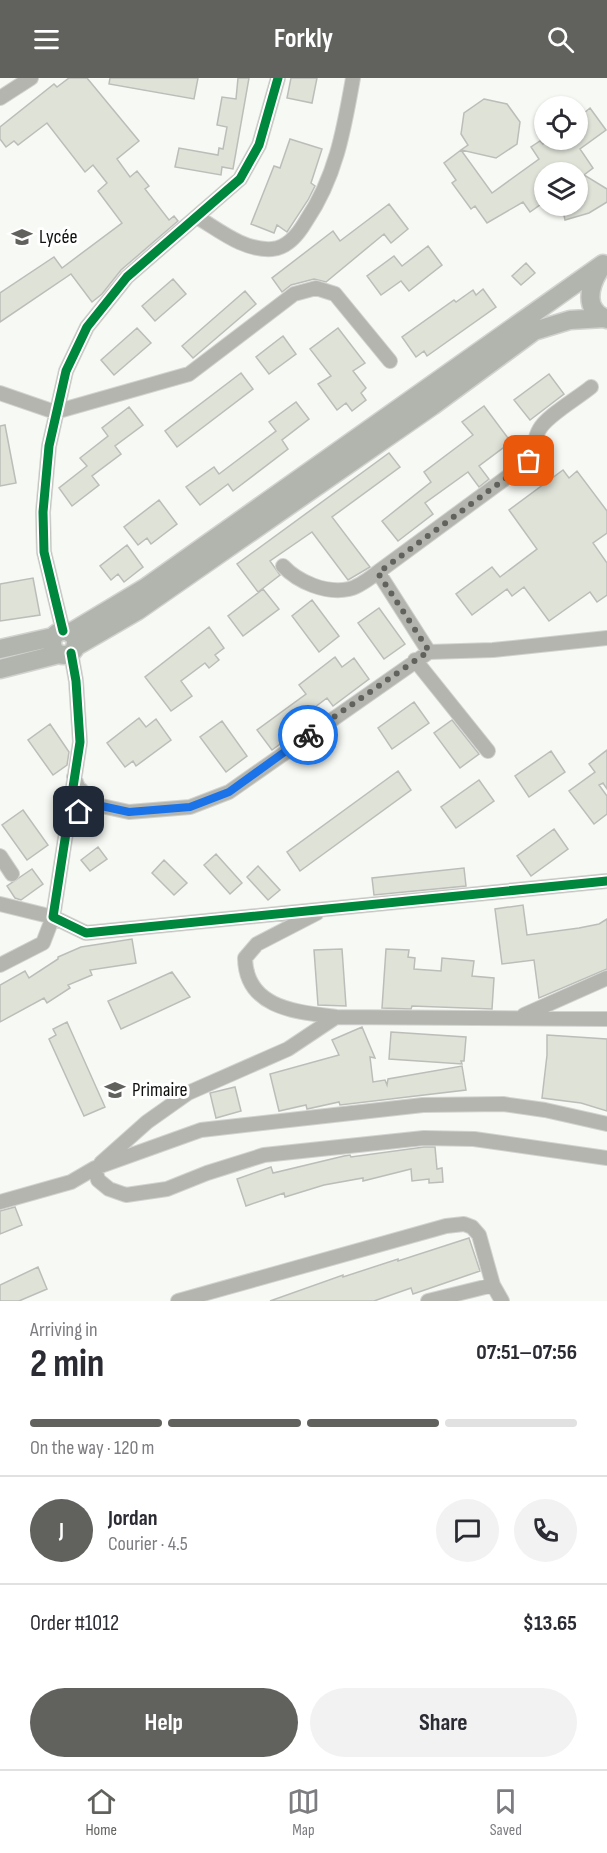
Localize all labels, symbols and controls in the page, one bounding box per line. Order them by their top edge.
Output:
icon: menu [30,23,63,56]
text: Forkly [274,23,333,55]
icon: search [544,23,577,56]
map controls [534,96,588,216]
button: locate [534,96,588,150]
button: layers [534,162,588,216]
school or university icon: Lycée [10,225,34,249]
place label: Lycée [39,225,78,249]
pin [503,435,554,486]
icon: bag [512,444,545,477]
courier [278,705,338,765]
icon: bike [292,719,325,752]
pin [53,786,104,837]
icon: home [62,795,95,828]
school or university icon: Primaire [103,1078,127,1102]
place label: Primaire [132,1078,188,1102]
text: Arriving in [30,1318,98,1342]
text: 07:51–07:56 [476,1339,577,1366]
text: 2 min [30,1341,104,1388]
text: On the way · 120 m [30,1436,154,1460]
button: chat [436,1499,499,1562]
button: phone [514,1499,577,1562]
text: Jordan [108,1505,157,1532]
text: J [59,1517,64,1544]
text: Courier · 4.5 [108,1532,188,1556]
text: Order #1012 [30,1610,119,1637]
text: $13.65 [523,1610,577,1637]
button: Help [30,1688,298,1757]
button: Share [310,1688,577,1757]
tab: Home [85,1785,118,1840]
tab: Map [287,1785,320,1840]
tab: Saved [489,1785,522,1840]

